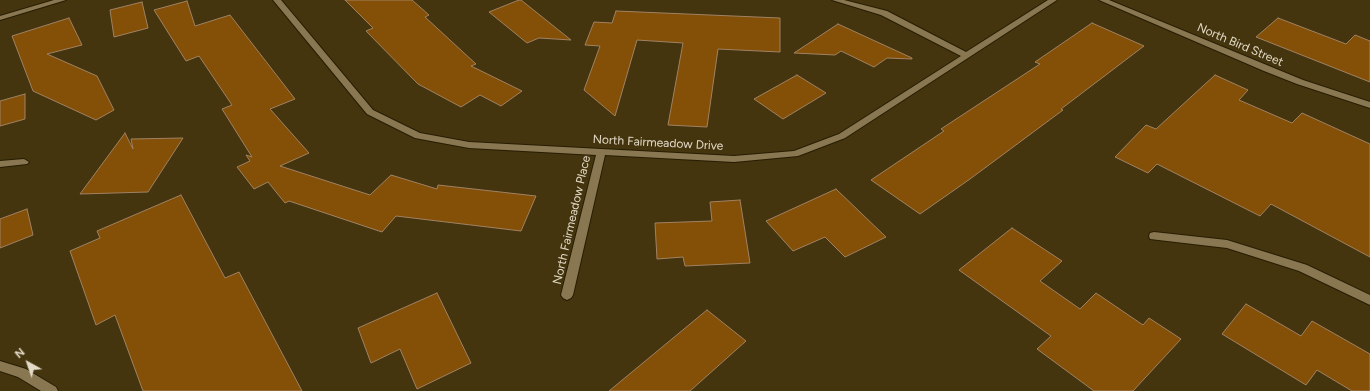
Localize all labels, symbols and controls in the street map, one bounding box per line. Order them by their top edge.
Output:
street label: North Bird Street [1195,20,1285,70]
street label: North Fairmeadow Drive [592,132,724,154]
street label: North Fairmeadow Place [550,154,594,286]
north arrow [8,343,48,383]
text: N [13,346,27,361]

